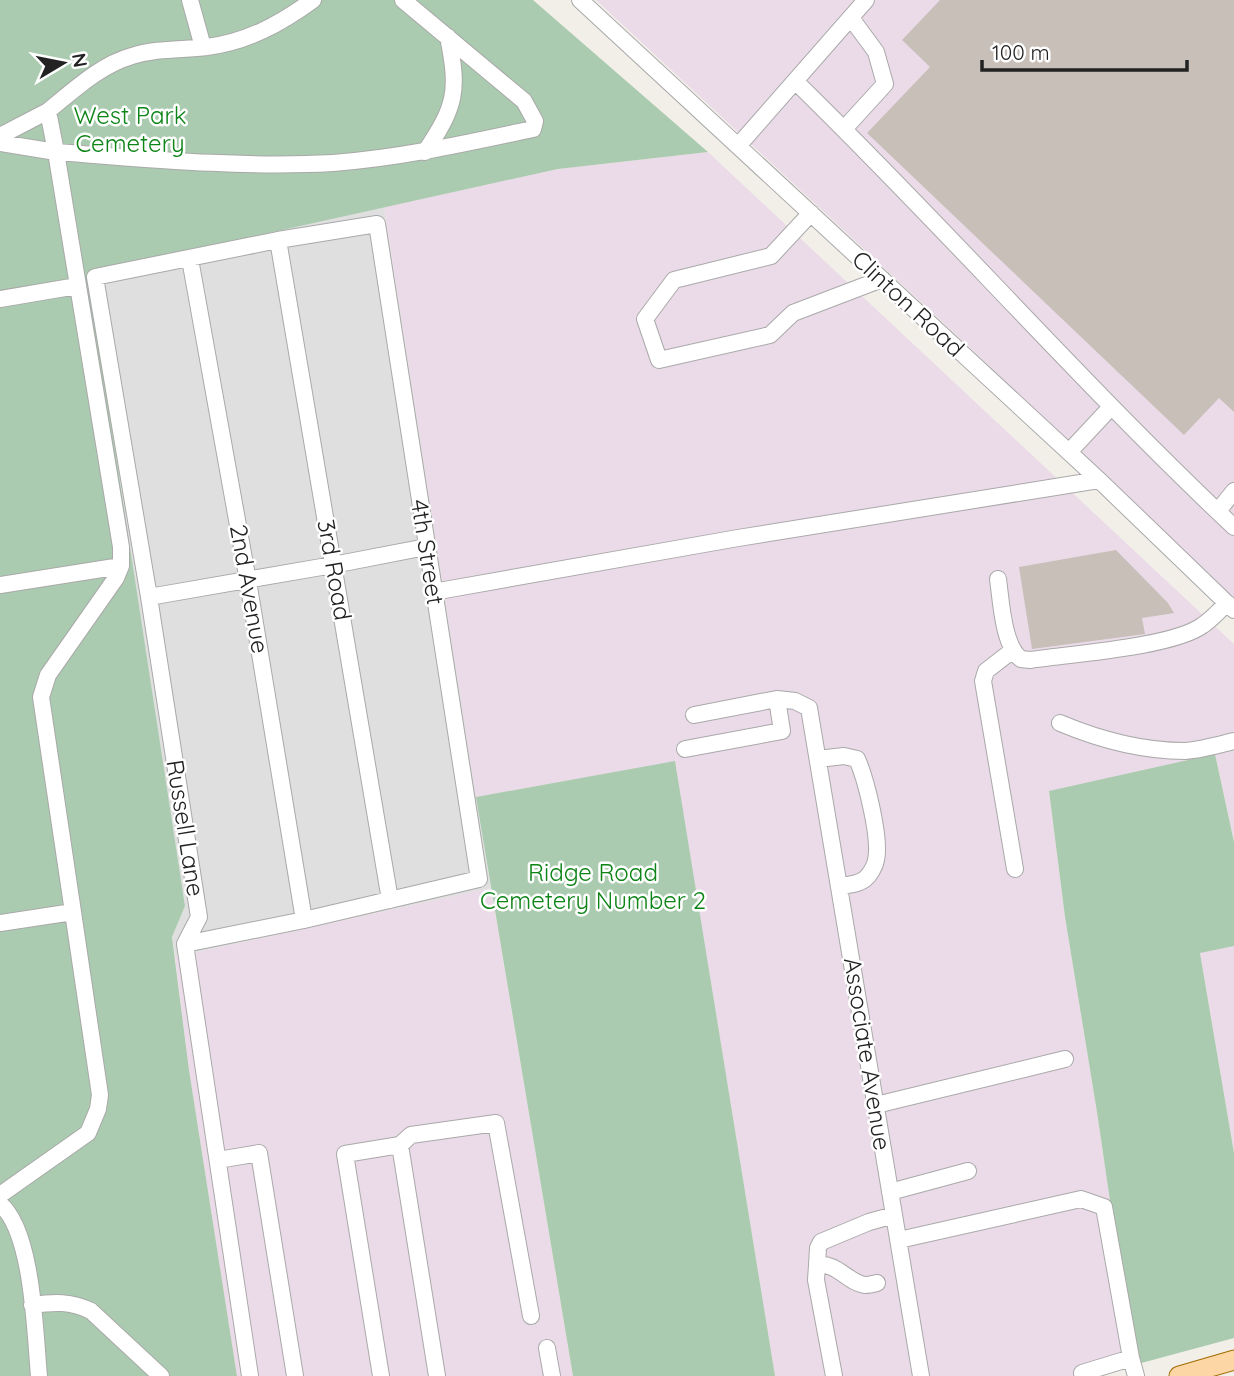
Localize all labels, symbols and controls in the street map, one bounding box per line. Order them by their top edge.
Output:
north arrow [28,28,98,98]
scale bar [982,28,1187,72]
text: 100 m [992,39,1050,65]
text: N [67,51,93,69]
park label: West Park Cemetery [73,100,187,158]
street label: Clinton Road [846,244,971,363]
street label: 4th Street [405,497,451,607]
street label: 3rd Road [311,517,359,623]
street label: 2nd Avenue [224,522,276,656]
street label: Russell Lane [160,757,212,898]
park label: Ridge Road Cemetery Number 2 [480,857,706,915]
street label: Associate Avenue [838,955,898,1152]

